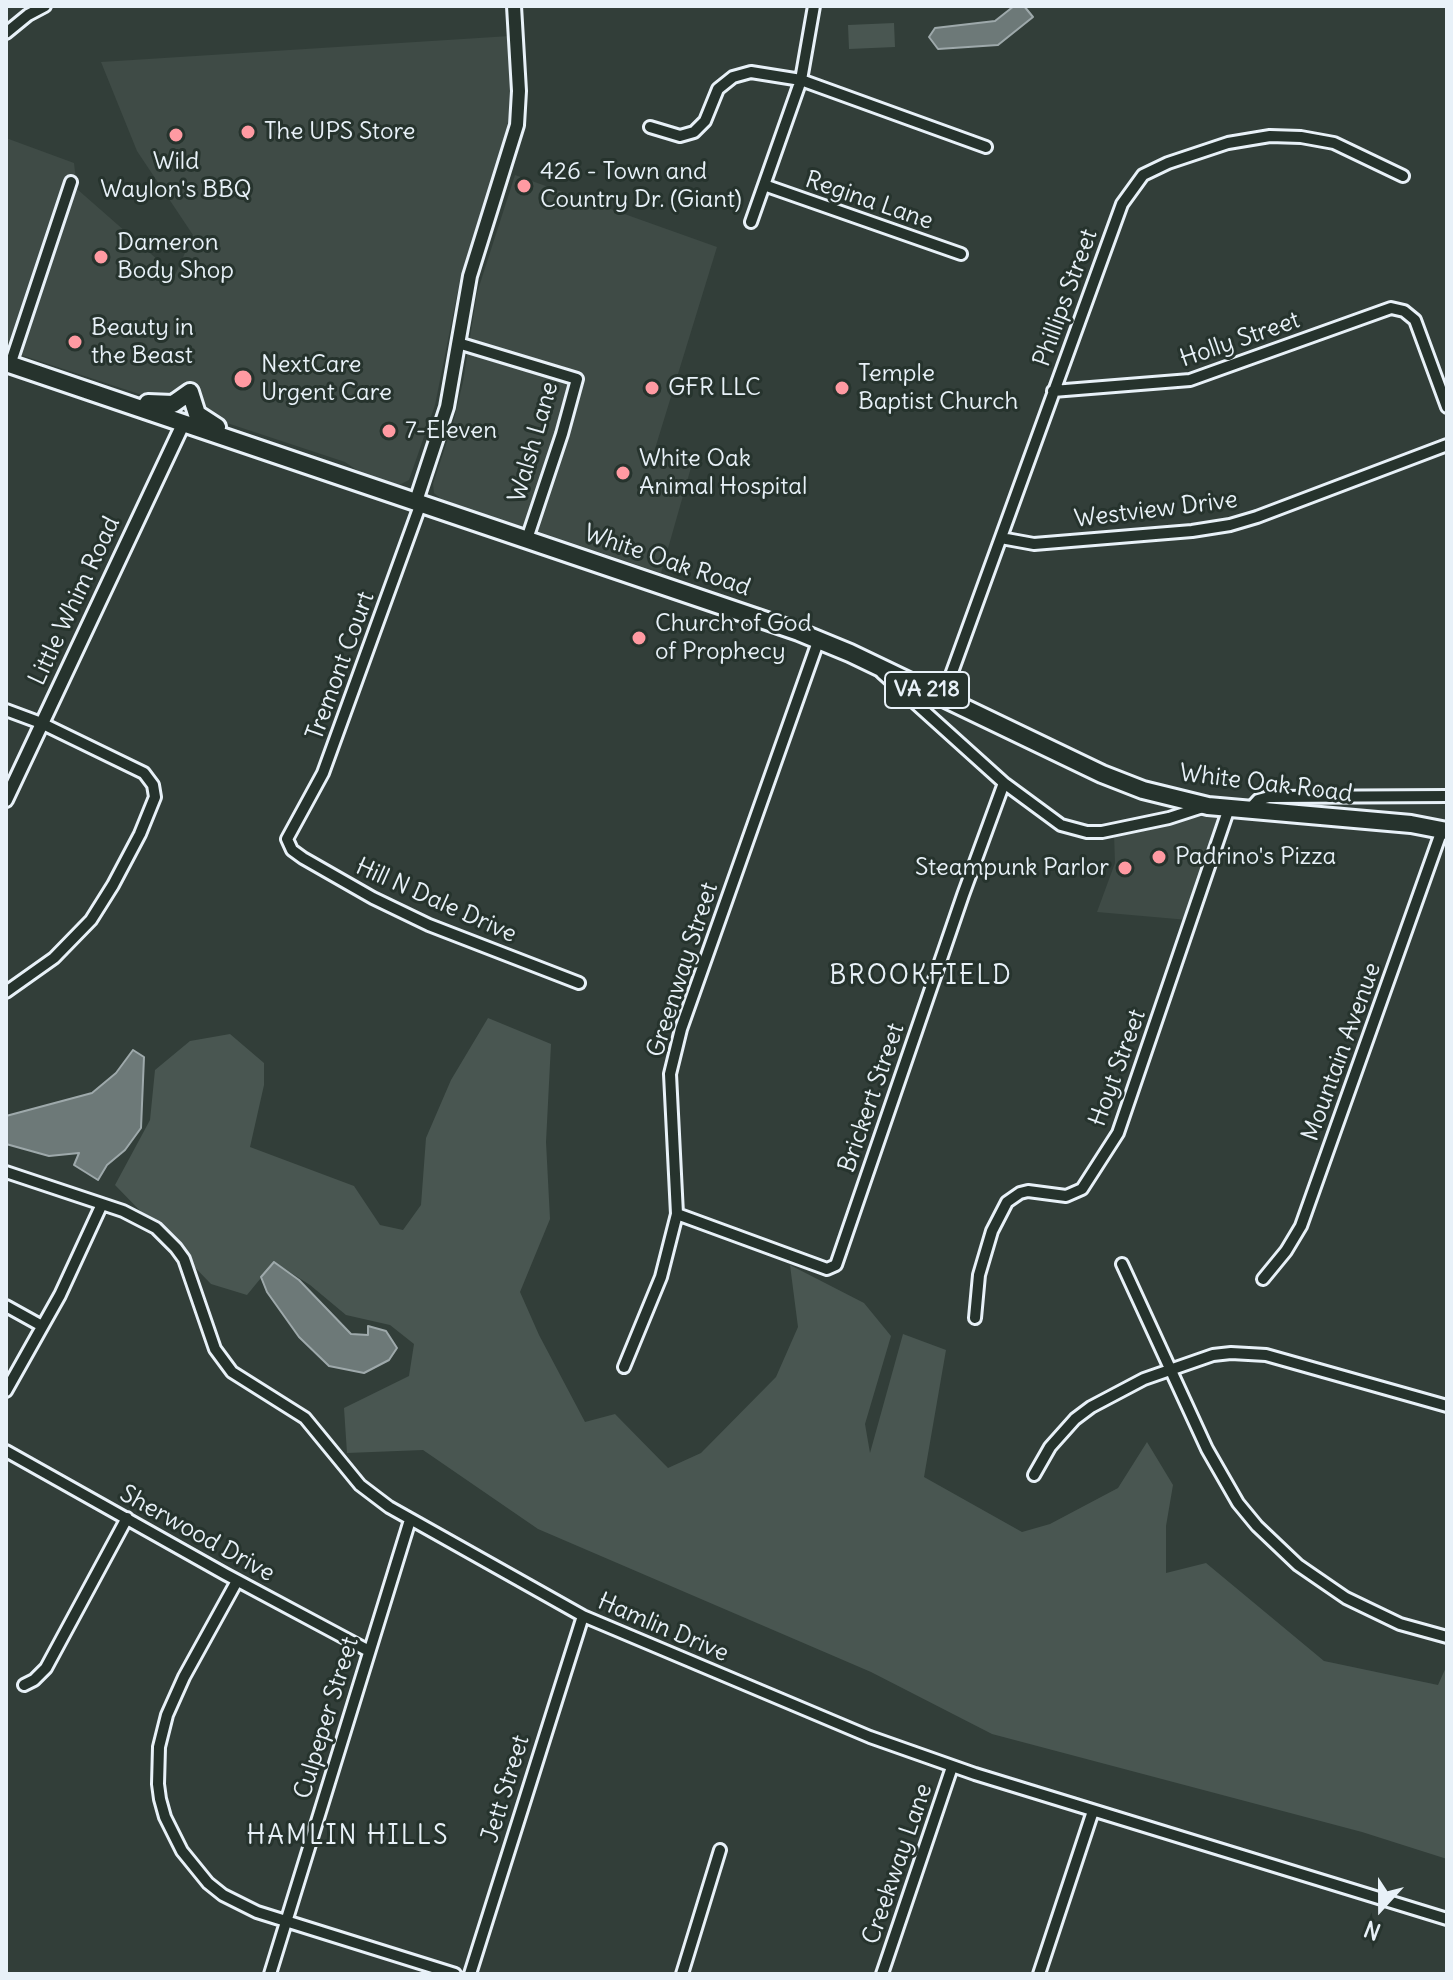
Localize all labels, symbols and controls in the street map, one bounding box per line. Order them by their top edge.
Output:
place label: The UPS Store [264,118,415,146]
marker: The UPS Store [239,123,257,141]
marker: Wild Waylon's BBQ [167,126,185,144]
place label: Wild Waylon's BBQ [100,148,252,204]
place label: 426 - Town and Country Dr. (Giant) [540,158,742,214]
street label: Regina Lane [801,166,937,236]
marker: 426 - Town and Country Dr. (Giant) [515,177,533,195]
street label: Phillips Street [1028,225,1104,371]
place label: Dameron Body Shop [117,229,234,285]
marker: Dameron Body Shop [92,248,110,266]
street label: Holly Street [1176,306,1304,374]
place label: Beauty in the Beast [91,314,194,370]
marker: Beauty in the Beast [66,333,84,351]
place label: NextCare Urgent Care [261,351,392,407]
place label: Temple Baptist Church [858,360,1018,416]
marker: NextCare Urgent Care [232,368,254,390]
place label: GFR LLC [668,374,761,402]
street label: Walsh Lane [503,378,565,506]
marker: GFR LLC [643,379,661,397]
marker: Temple Baptist Church [833,379,851,397]
place label: 7-Eleven [405,417,497,445]
marker: 7-Eleven [380,422,398,440]
place label: White Oak Animal Hospital [639,445,807,501]
marker: White Oak Animal Hospital [614,464,632,482]
street label: Westview Drive [1073,486,1239,534]
street label: Little Whim Road [23,512,127,690]
street label: White Oak Road [580,519,754,603]
street label: Tremont Court [301,588,381,744]
place label: Church of God of Prophecy [655,610,812,666]
marker: Church of God of Prophecy [630,629,648,647]
road number: VA 218 [885,672,969,708]
street label: White Oak Road [1178,759,1354,809]
place label: Padrino's Pizza [1175,843,1336,871]
marker: Padrino's Pizza [1150,848,1168,866]
street label: Hill N Dale Drive [351,853,521,949]
place label: Steampunk Parlor [915,854,1109,882]
marker: Steampunk Parlor [1116,859,1134,877]
street label: Greenway Street [641,879,725,1061]
street label: Mountain Avenue [1296,959,1388,1145]
district label: BROOKFIELD [829,961,1013,993]
street label: Hoyt Street [1084,1006,1152,1130]
street label: Brickert Street [833,1020,911,1176]
street label: Sherwood Drive [115,1480,279,1588]
street label: Hamlin Drive [593,1588,733,1668]
street label: Culpeper Street [289,1634,365,1802]
street label: Jett Street [476,1732,536,1846]
street label: Creekway Lane [857,1780,939,1948]
district label: HAMLIN HILLS [247,1821,449,1853]
north arrow [1341,1868,1421,1948]
text: N [1360,1915,1385,1946]

